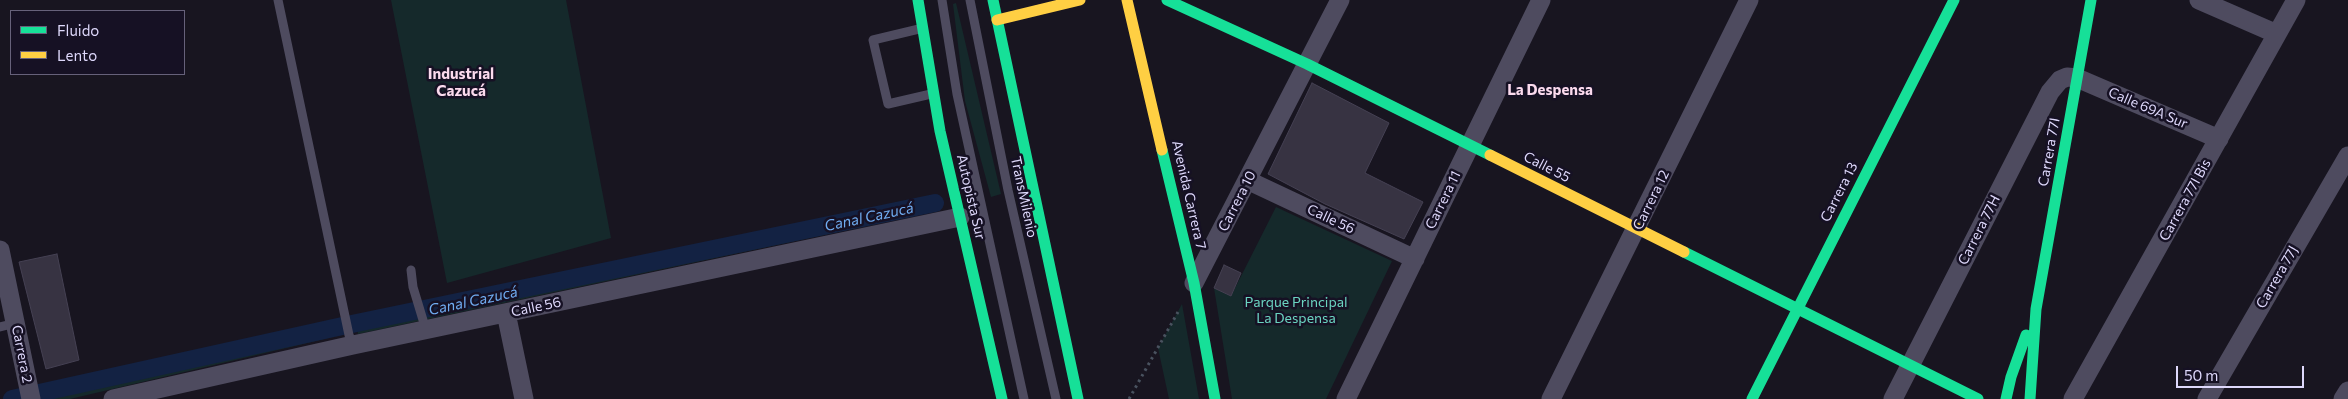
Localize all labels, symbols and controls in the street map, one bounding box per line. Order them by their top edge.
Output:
legend [10,10,185,75]
text: Fluido [57,21,99,39]
text: Lento [57,46,97,64]
district label: Industrial Cazucá [428,65,494,100]
district label: La Despensa [1507,81,1593,99]
street label: Calle 69A Sur [2106,84,2190,132]
street label: Carrera 77I [2035,116,2063,188]
street label: Avenida Carrera 7 [1168,139,1210,251]
street label: Calle 55 [1521,148,1573,186]
street label: Autopista Sur [953,153,989,241]
street label: TransMilenio [1007,155,1041,239]
street label: Carrera 77I Bis [2156,156,2214,244]
street label: Carrera 13 [1817,159,1861,225]
street label: Carrera 12 [1629,167,1673,233]
street label: Carrera 10 [1215,168,1259,234]
street label: Carrera 11 [1422,168,1464,232]
street label: Carrera 77H [1954,192,2004,268]
water label: Canal Cazucá [823,199,915,235]
street label: Calle 56 [1305,201,1357,237]
street label: Carrera 77J [2252,243,2302,311]
water label: Canal Cazucá [427,283,519,319]
street label: Calle 56 [509,294,563,320]
park label: Parque Principal La Despensa [1244,294,1348,326]
street label: Carrera 2 [8,324,36,384]
scale bar [2178,356,2306,388]
text: 50 m [2184,366,2218,384]

